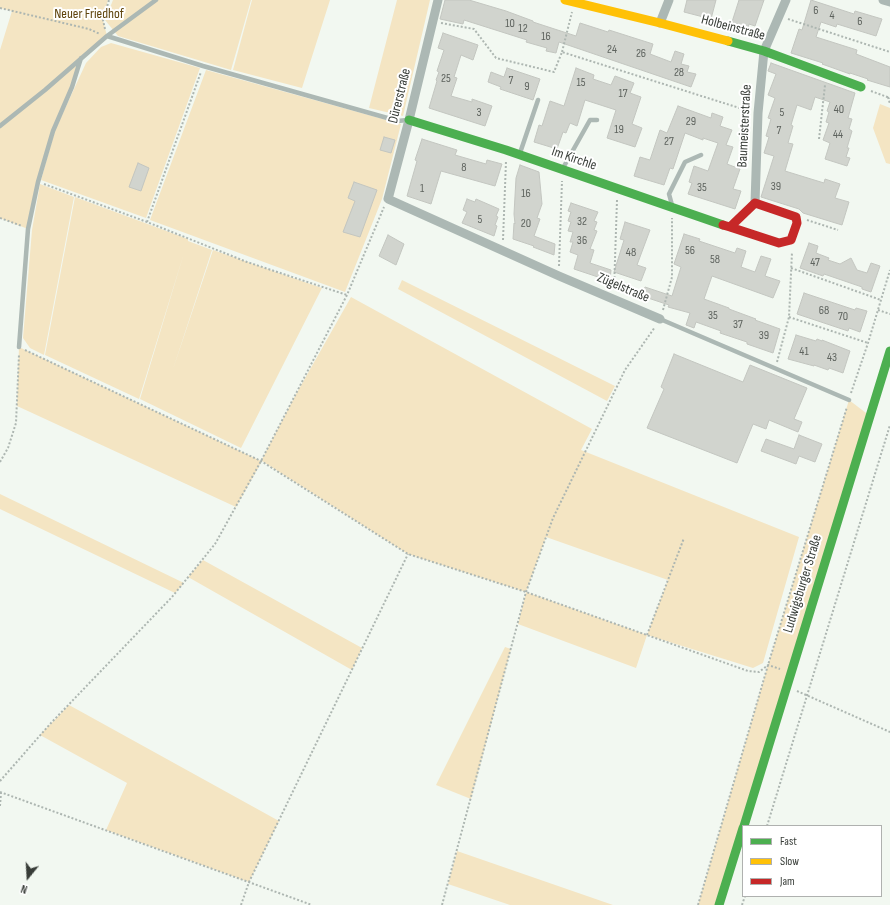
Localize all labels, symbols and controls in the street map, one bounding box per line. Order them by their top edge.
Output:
house number: 6 [813,4,819,18]
park label: Neuer Friedhof [54,6,124,22]
house number: 4 [829,9,835,23]
street label: Holbeinstraße [699,11,767,45]
house number: 6 [857,15,863,29]
house number: 10 [505,17,515,31]
house number: 12 [518,22,528,36]
house number: 16 [541,30,551,44]
house number: 24 [607,43,617,57]
house number: 26 [636,47,646,61]
house number: 28 [674,66,684,80]
street label: Dürerstraße [385,67,415,125]
house number: 25 [441,72,451,86]
house number: 7 [509,74,513,88]
house number: 15 [576,76,586,90]
house number: 9 [524,80,530,94]
street label: Baumeisterstraße [734,84,756,168]
house number: 17 [619,87,627,101]
house number: 40 [834,103,844,117]
house number: 3 [476,106,482,120]
house number: 5 [780,106,784,120]
house number: 29 [686,115,696,129]
house number: 19 [614,123,624,137]
house number: 7 [777,124,781,138]
house number: 44 [833,128,843,142]
house number: 27 [664,135,674,149]
street label: Im Kirchle [549,143,599,175]
house number: 8 [461,161,467,175]
house number: 39 [771,180,781,194]
house number: 35 [697,181,707,195]
house number: 1 [420,182,424,196]
house number: 16 [521,187,531,201]
house number: 5 [478,213,482,227]
house number: 32 [577,215,587,229]
house number: 20 [521,217,531,231]
house number: 36 [577,234,587,248]
house number: 56 [685,244,695,258]
house number: 48 [626,246,636,260]
house number: 58 [710,253,720,267]
house number: 47 [810,256,820,270]
street label: Zügelstraße [594,269,652,307]
house number: 68 [819,304,829,318]
house number: 35 [708,309,718,323]
house number: 70 [838,310,848,324]
house number: 37 [733,318,743,332]
house number: 39 [759,329,769,343]
house number: 41 [799,345,809,359]
house number: 43 [827,351,837,365]
street label: Ludwigsburger Straße [780,533,826,635]
legend [742,825,882,897]
text: Fast [780,834,797,849]
text: Slow [780,854,799,869]
north arrow [8,857,48,897]
text: Jam [780,874,795,889]
text: N [19,882,29,896]

